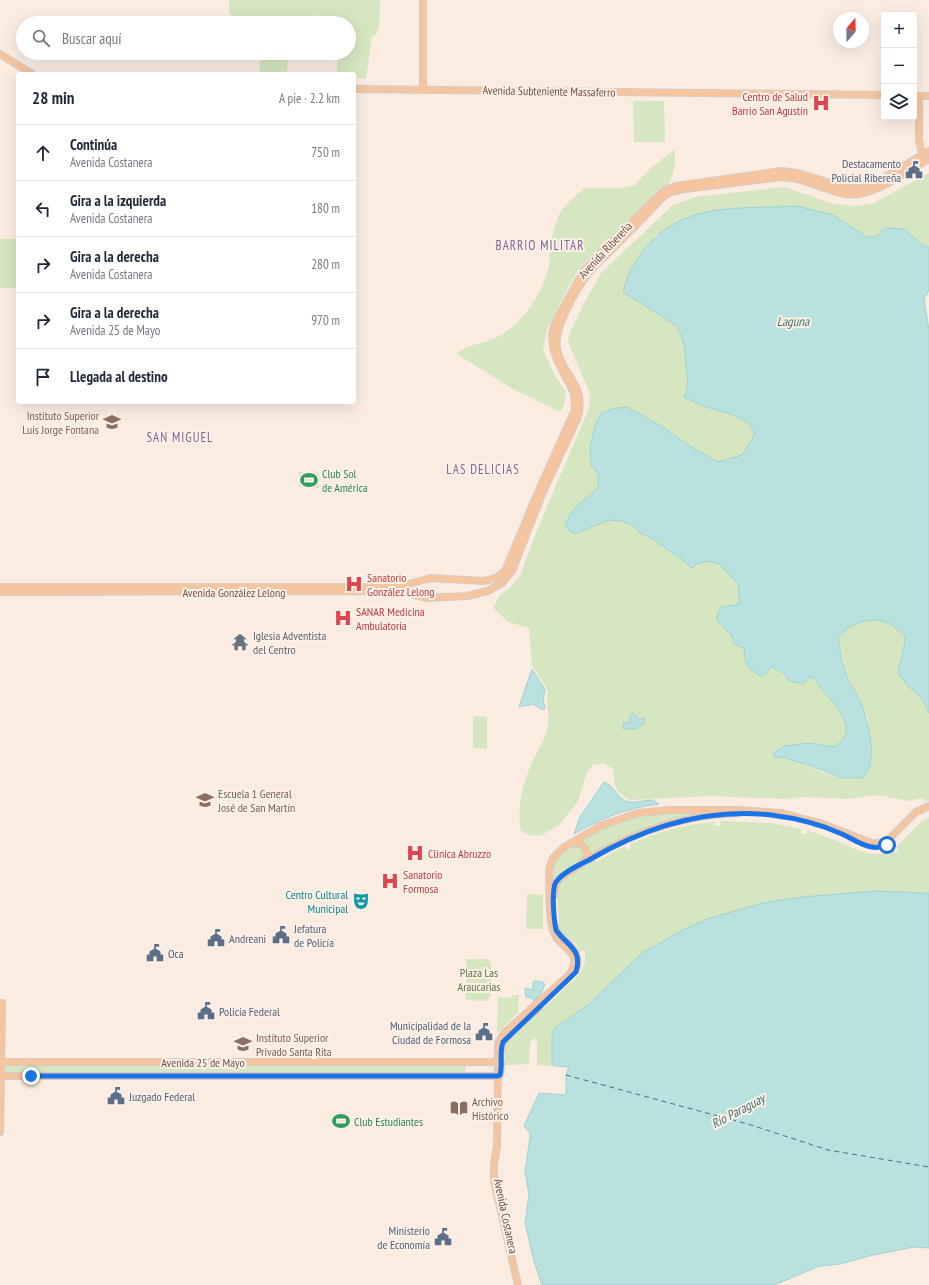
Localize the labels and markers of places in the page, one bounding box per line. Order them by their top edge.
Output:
place label: Centro de Salud Barrio San Agustín [732,89,808,118]
hospital icon: Centro de Salud Barrio San Agustín [811,93,831,113]
place label: Destacamento Policial Ribereña [831,156,901,185]
public building icon: Destacamento Policial Ribereña [904,160,924,180]
place label: Instituto Superior Luis Jorge Fontana [22,408,100,437]
school or university icon: Instituto Superior Luis Jorge Fontana [102,412,122,432]
place label: Club Sol de América [322,466,368,495]
sports icon: Club Sol de América [299,470,319,490]
place label: Sanatorio González Lelong [367,570,435,599]
hospital icon: Sanatorio González Lelong [344,574,364,594]
place label: SANAR Medicina Ambulatoria [356,604,425,633]
hospital icon: SANAR Medicina Ambulatoria [333,608,353,628]
place label: Iglesia Adventista del Centro [253,628,326,657]
temple icon: Iglesia Adventista del Centro [230,632,250,652]
place label: Escuela 1 General José de San Martín [217,786,295,815]
school or university icon: Escuela 1 General José de San Martín [195,790,215,810]
hospital icon: Clinica Abruzzo [405,843,425,863]
place label: Clinica Abruzzo [428,846,491,861]
place label: Sanatorio Formosa [403,867,442,896]
hospital icon: Sanatorio Formosa [380,871,400,891]
place label: Centro Cultural Municipal [286,887,348,916]
theatre icon: Centro Cultural Municipal [351,891,371,911]
place label: Jefatura de Policía [293,921,334,950]
public building icon: Jefatura de Policía [271,925,291,945]
public building icon: Andreani [206,928,226,948]
place label: Andreani [229,931,266,946]
public building icon: Oca [145,943,165,963]
place label: Oca [168,946,184,961]
public building icon: Policía Federal [196,1001,216,1021]
place label: Policía Federal [219,1004,280,1019]
place label: Municipalidad de la Ciudad de Formosa [390,1018,471,1047]
public building icon: Municipalidad de la Ciudad de Formosa [474,1022,494,1042]
place label: Instituto Superior Privado Santa Rita [256,1030,332,1059]
school or university icon: Instituto Superior Privado Santa Rita [233,1034,253,1054]
public building icon: Juzgado Federal [106,1086,126,1106]
place label: Juzgado Federal [128,1089,195,1104]
place label: Archivo Histórico [472,1094,509,1123]
library icon: Archivo Histórico [449,1098,469,1118]
sports icon: Club Estudiantes [331,1111,351,1131]
place label: Club Estudiantes [354,1114,423,1129]
place label: Ministerio de Economía [377,1223,430,1252]
public building icon: Ministerio de Economía [433,1227,453,1247]

